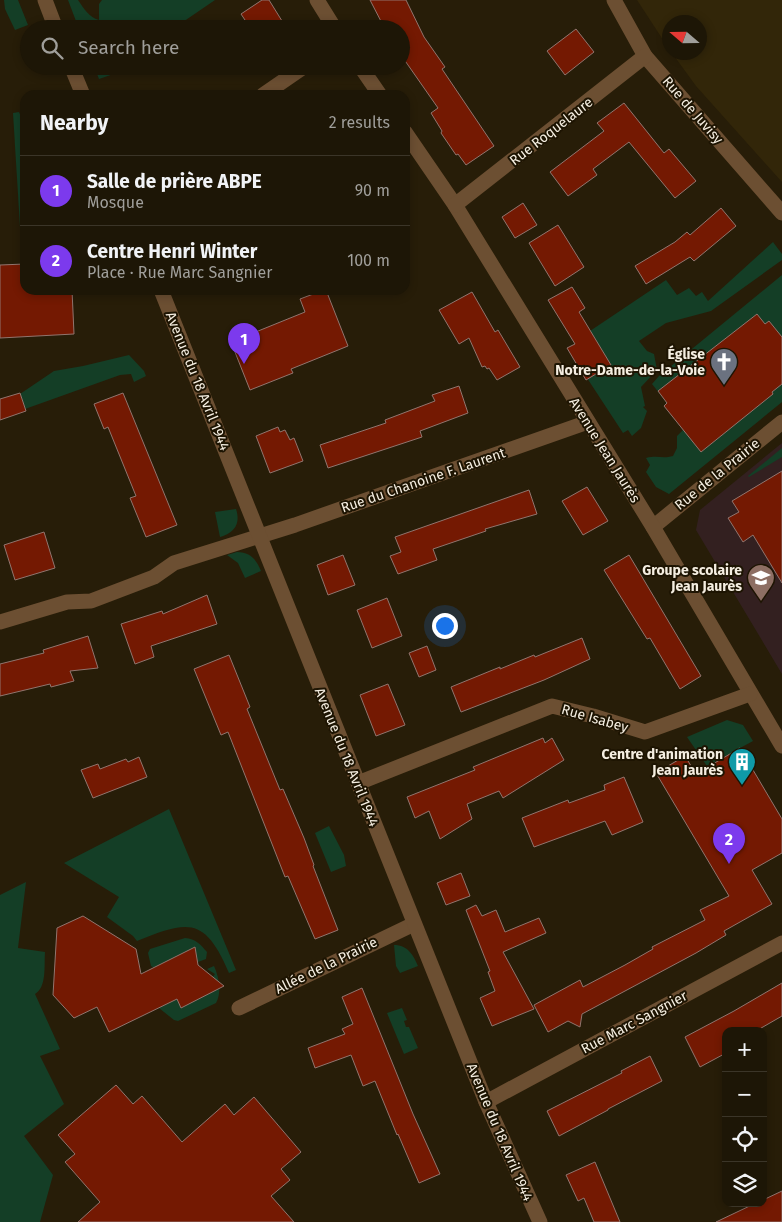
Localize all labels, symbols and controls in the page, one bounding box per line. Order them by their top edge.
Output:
north arrow [662,15,707,60]
search box [20,20,410,75]
icon: search [38,34,66,62]
text: Search here [78,36,179,59]
street label: Rue de Juvisy [659,73,727,148]
street label: Rue Roquelaure [506,94,596,169]
text: Nearby [40,110,108,136]
text: 2 results [329,113,390,132]
text: Salle de prière ABPE [87,170,262,193]
text: 1 [52,181,60,200]
text: 90 m [355,181,390,200]
text: Mosque [87,193,144,212]
text: Centre Henri Winter [87,240,257,263]
text: 2 [52,251,60,270]
text: 100 m [347,251,390,270]
text: Place · Rue Marc Sangnier [87,263,272,282]
street label: Avenue du 18 Avril 1944 [162,309,233,454]
pin: 1 [228,323,260,364]
place label: Église Notre-Dame-de-la-Voie [555,345,705,379]
church icon: Église Notre-Dame-de-la-Voie [709,347,739,386]
street label: Avenue Jean Jaurès [565,395,644,506]
street label: Rue de la Prairie [671,435,763,514]
street label: Rue du Chanoine F. Laurent [339,444,509,517]
place label: Groupe scolaire Jean Jaurès [642,562,742,595]
school or university icon: Groupe scolaire Jean Jaurès [746,563,776,602]
your location [432,613,458,639]
street label: Avenue du 18 Avril 1944 [311,685,382,830]
street label: Rue Isabey [559,701,630,736]
place label: Centre d'animation Jean Jaurès [601,746,723,779]
building icon: Centre d'animation Jean Jaurès [727,747,757,786]
pin: 2 [713,823,745,864]
street label: Allée de la Prairie [272,933,380,998]
street label: Rue Marc Sangnier [578,987,691,1058]
map controls [722,1027,767,1207]
button: + [722,1027,767,1072]
street label: Avenue du 18 Avril 1944 [463,1061,537,1204]
button: − [722,1072,767,1117]
button: locate [722,1117,767,1162]
button: layers [722,1162,767,1207]

